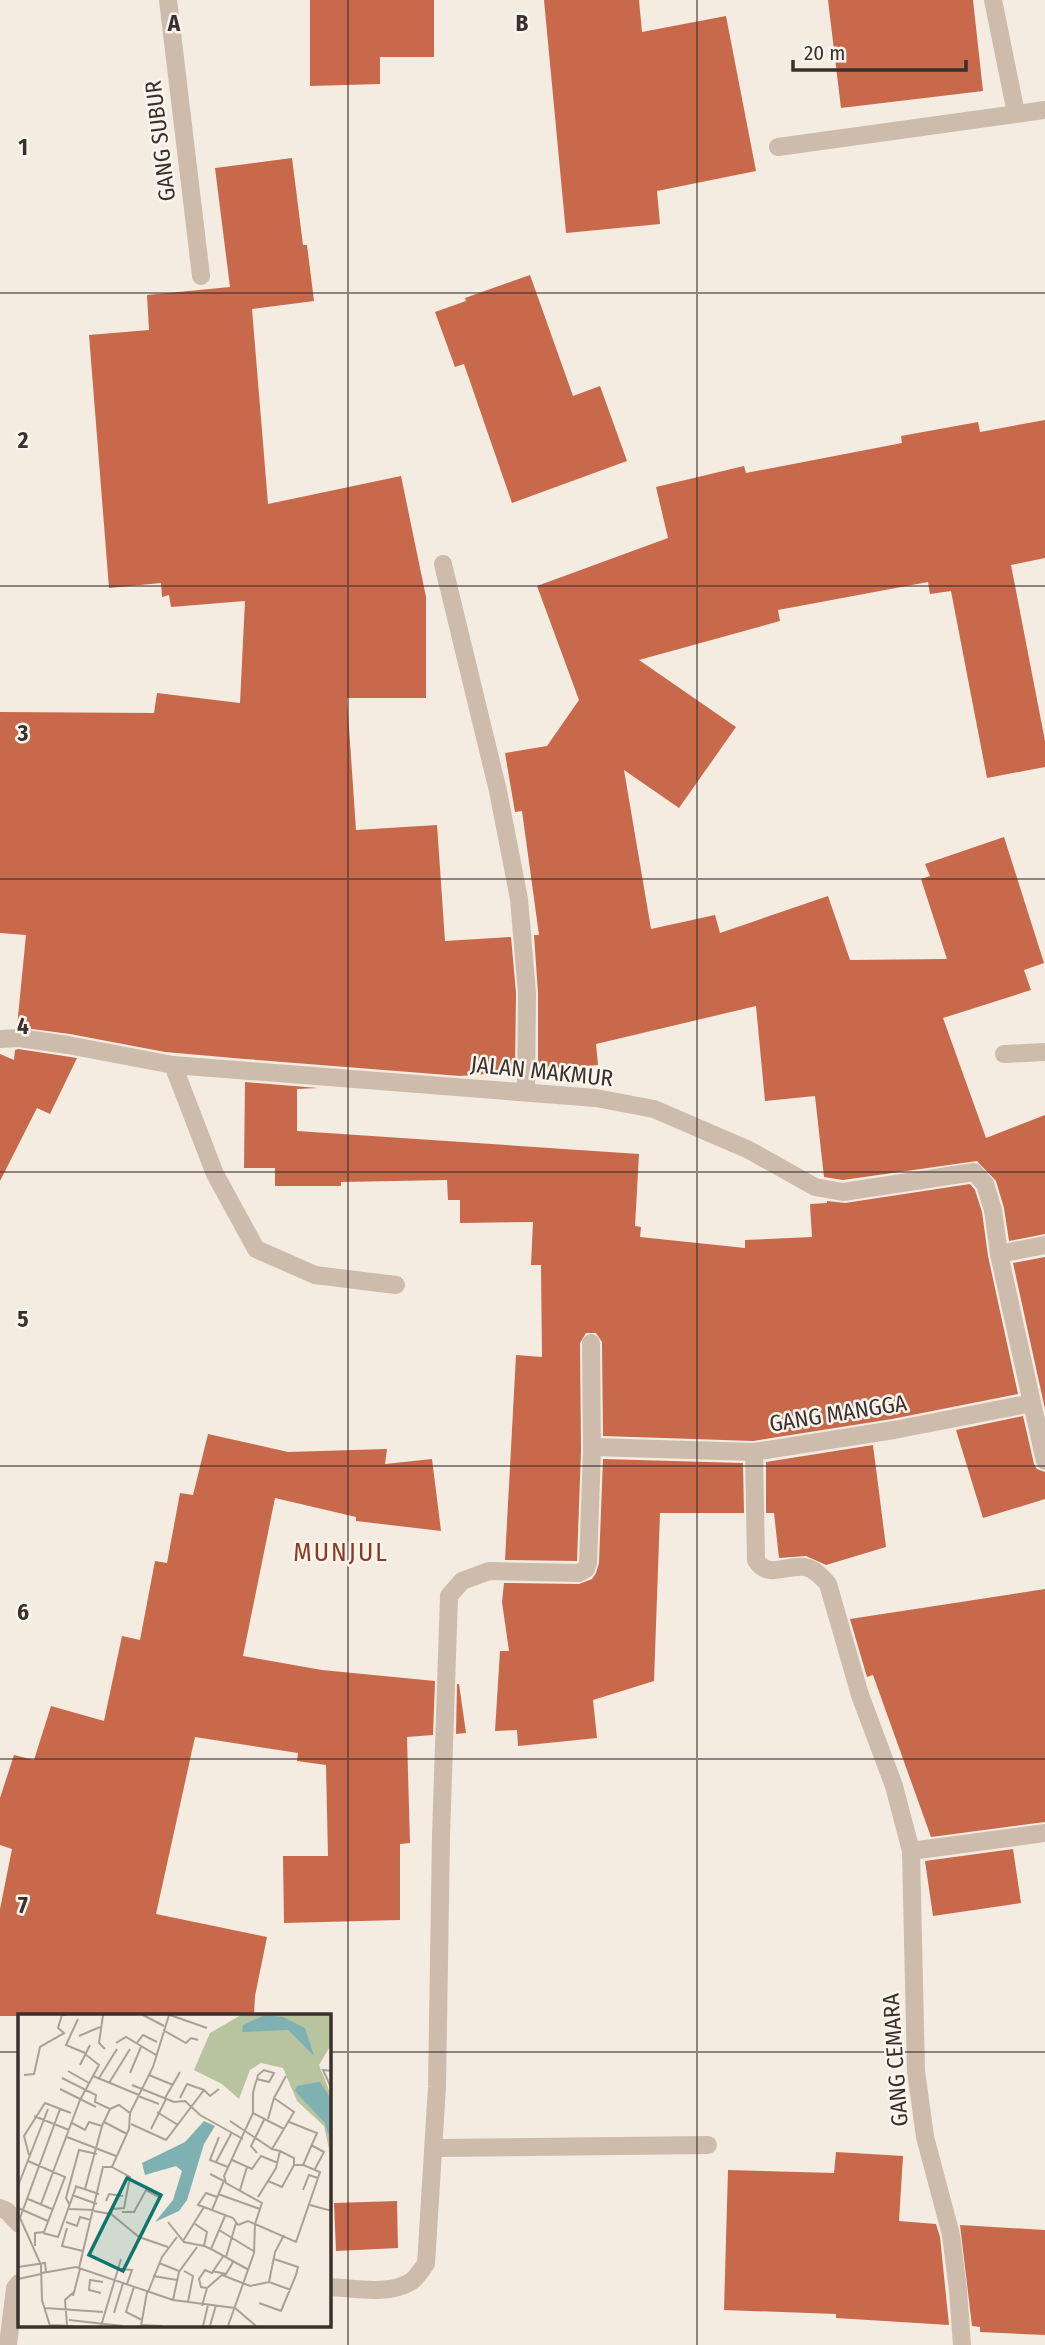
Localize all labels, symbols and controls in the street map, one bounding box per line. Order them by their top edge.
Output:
text: A [167,9,181,37]
text: B [516,9,529,37]
scale bar [793,28,966,72]
text: 20 m [804,40,845,66]
street label: GANG SUBUR [139,79,181,203]
text: 1 [18,133,28,161]
text: 2 [17,426,29,454]
text: 3 [17,719,29,747]
text: 4 [17,1012,29,1040]
street label: JALAN MAKMUR [469,1050,615,1092]
text: 5 [17,1305,29,1333]
street label: GANG MANGGA [767,1388,909,1438]
district label: MUNJUL [293,1537,389,1568]
text: 6 [17,1598,29,1626]
text: 7 [18,1891,28,1919]
street label: GANG CEMARA [876,1992,914,2128]
inset map [18,2014,331,2328]

